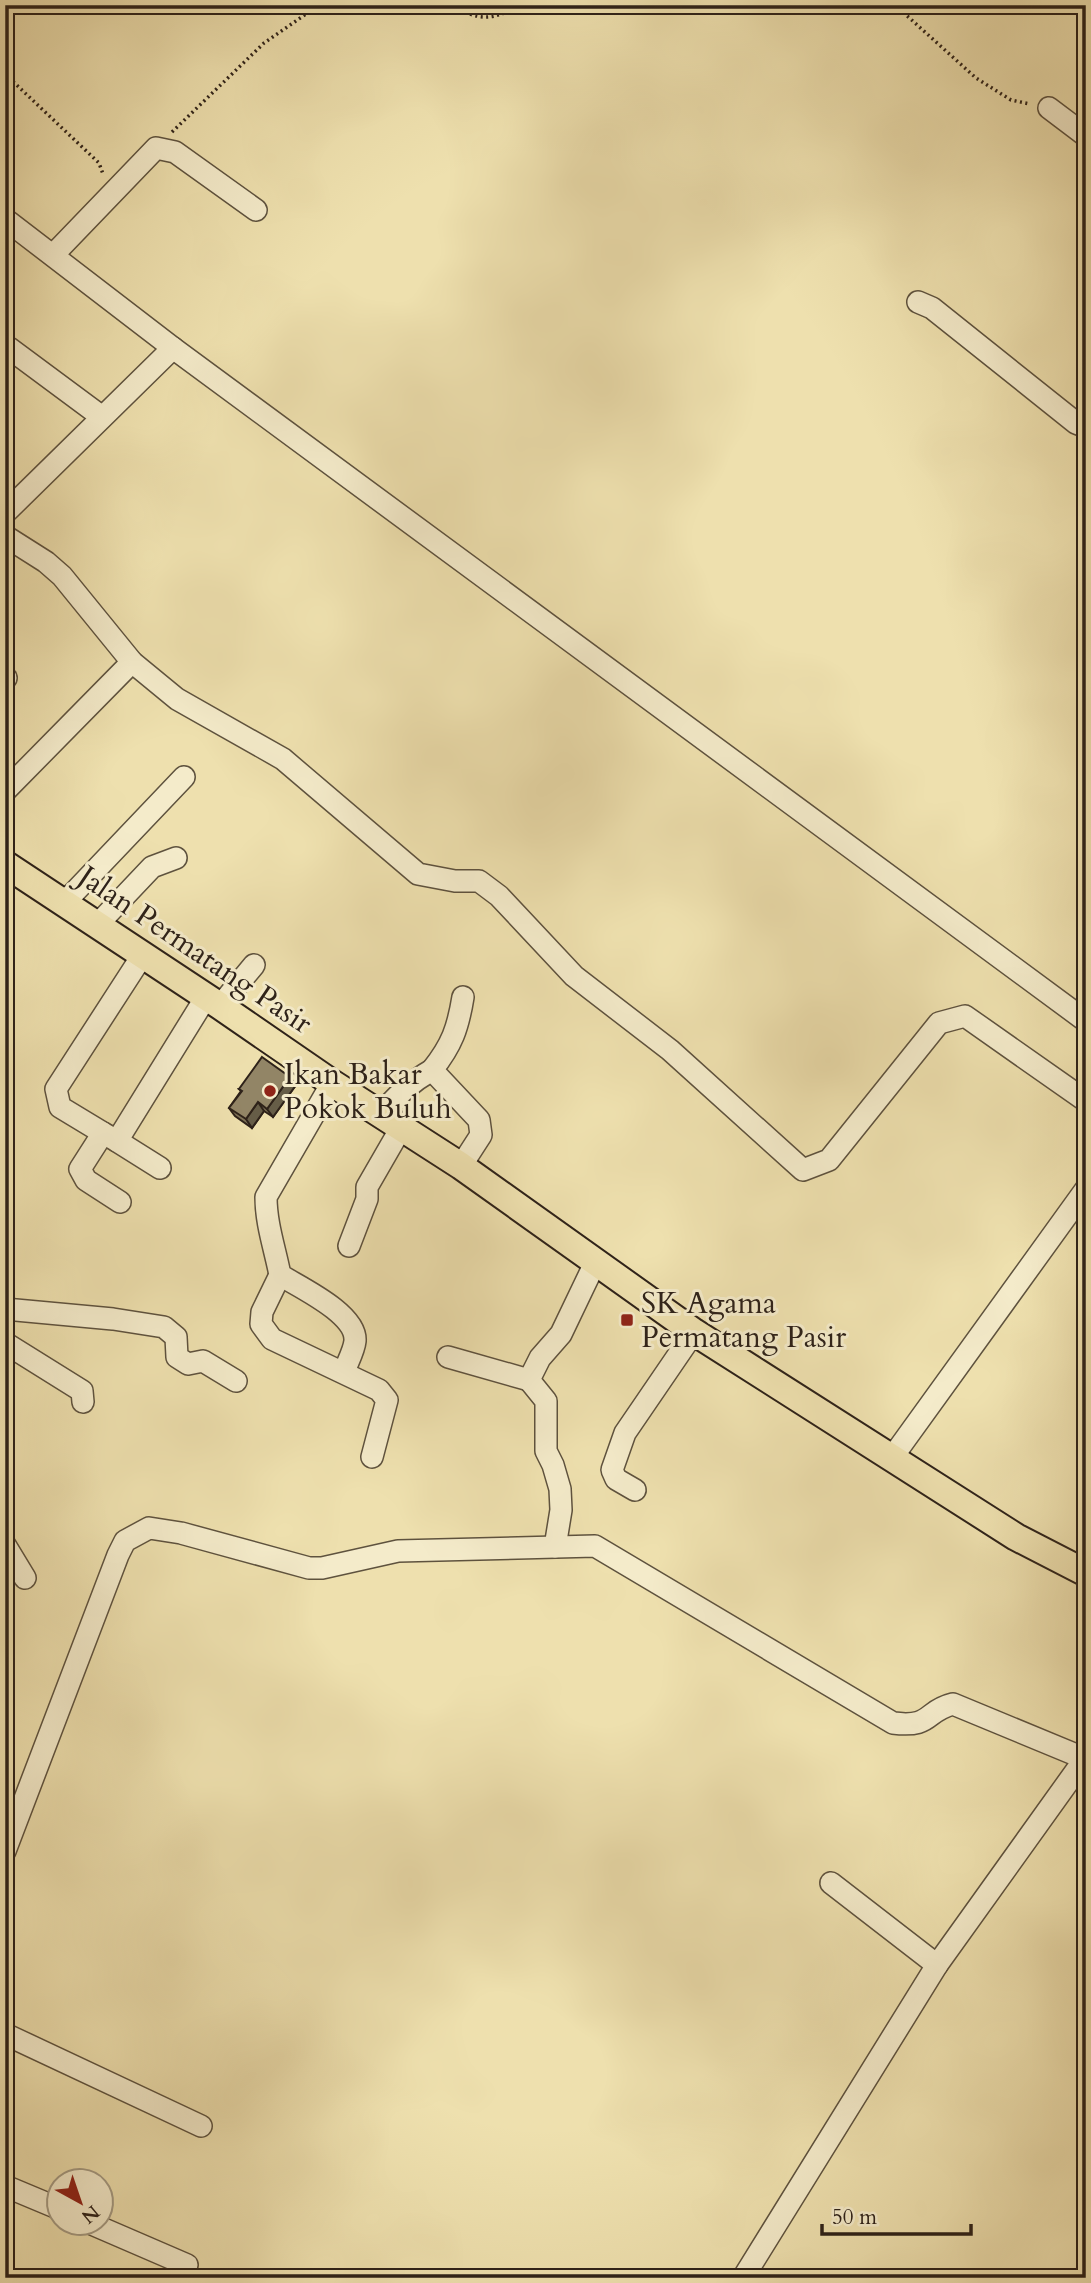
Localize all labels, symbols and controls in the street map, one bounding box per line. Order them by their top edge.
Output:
street label: Jalan Permatang Pasir [67,854,320,1044]
place label: Ikan Bakar Pokok Buluh [284,1054,452,1129]
marker: Ikan Bakar Pokok Buluh [262,1083,278,1099]
place label: SK Agama Permatang Pasir [641,1283,846,1358]
marker: SK Agama Permatang Pasir [619,1312,635,1328]
north arrow [46,2168,116,2238]
scale bar [822,2192,970,2236]
text: N [75,2199,105,2230]
text: 50 m [832,2203,877,2232]

